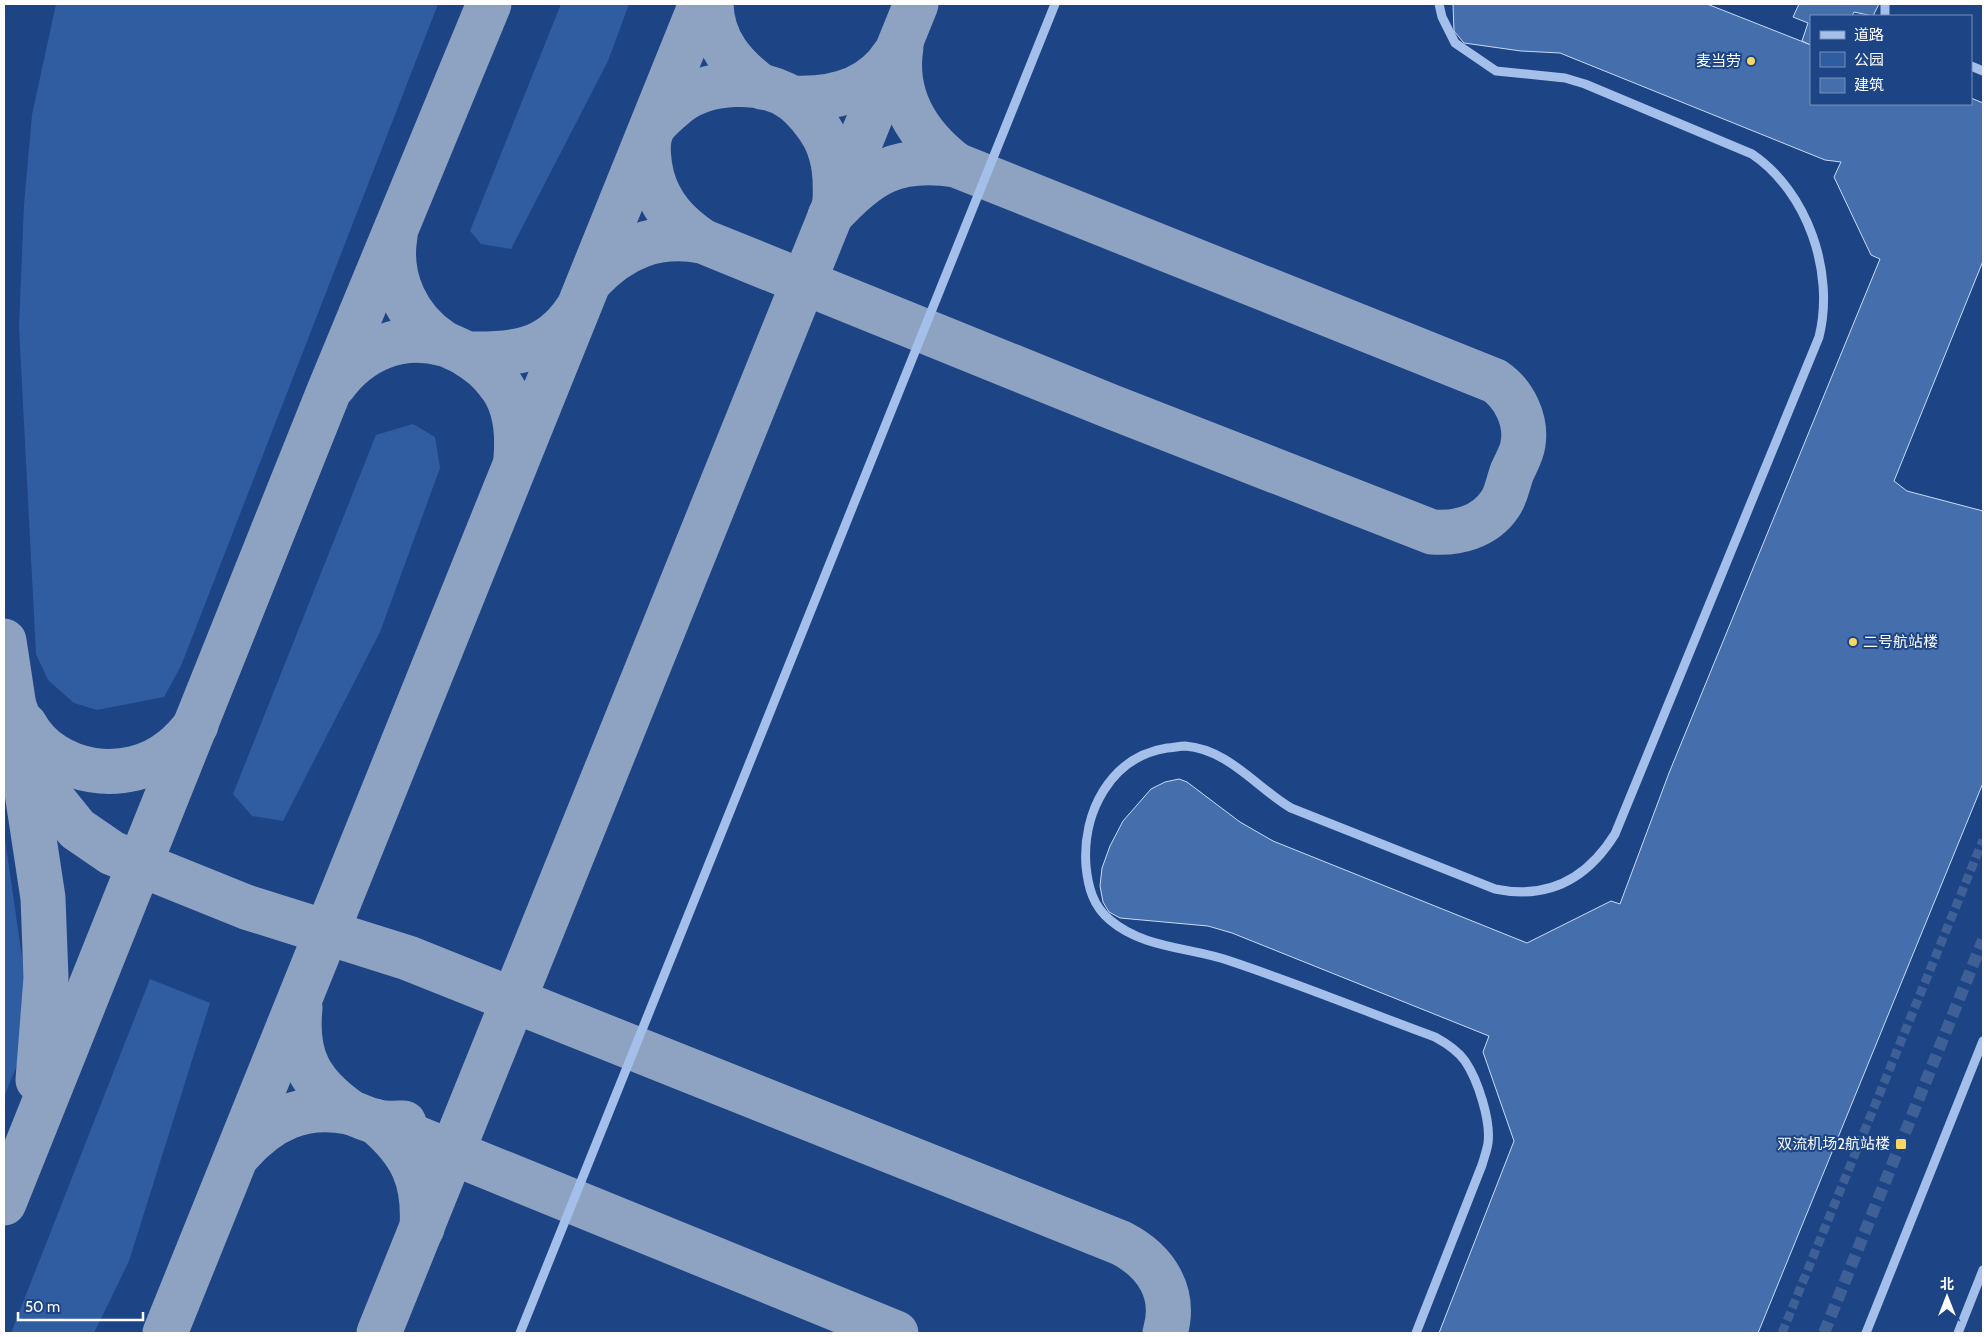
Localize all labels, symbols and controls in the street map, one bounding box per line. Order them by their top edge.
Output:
legend [1810,15,1972,105]
text: 道路 [1854,26,1884,44]
text: 公园 [1854,51,1884,69]
place label: 麦当劳 [1696,52,1741,70]
marker: 麦当劳 [1745,55,1757,67]
text: 建筑 [1854,76,1884,94]
place label: 二号航站楼 [1863,633,1938,651]
marker: 二号航站楼 [1847,636,1859,648]
place label: 双流机场2航站楼 [1777,1135,1890,1153]
marker: 双流机场2航站楼 [1894,1137,1908,1151]
north arrow [1922,1272,1972,1322]
text: 北 [1940,1275,1954,1293]
scale bar [18,1290,142,1322]
text: 50 m [25,1298,60,1316]

